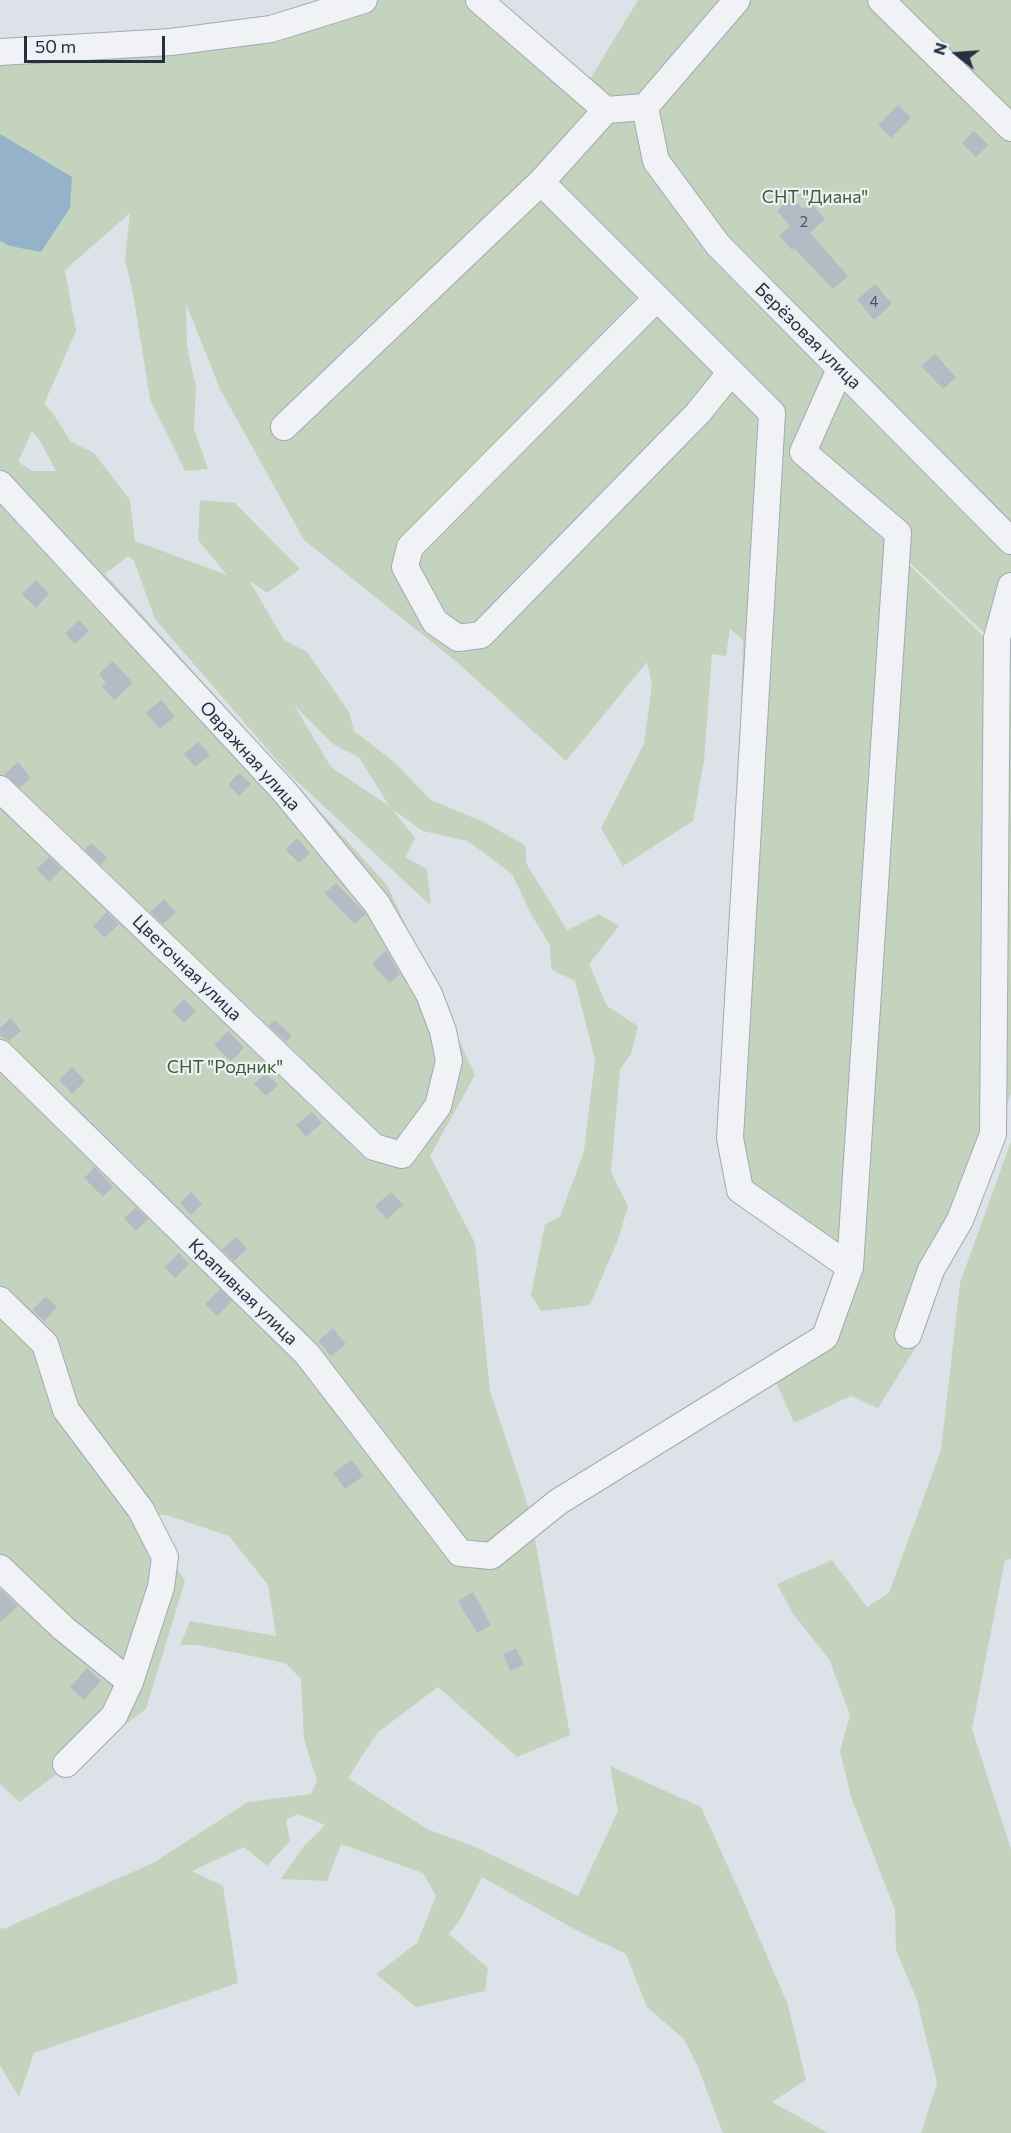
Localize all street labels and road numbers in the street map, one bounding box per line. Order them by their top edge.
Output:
street label: Берёзовая улица [750,278,866,394]
street label: Овражная улица [195,697,305,815]
street label: Цветочная улица [128,910,246,1026]
street label: Крапивная улица [184,1234,302,1350]

